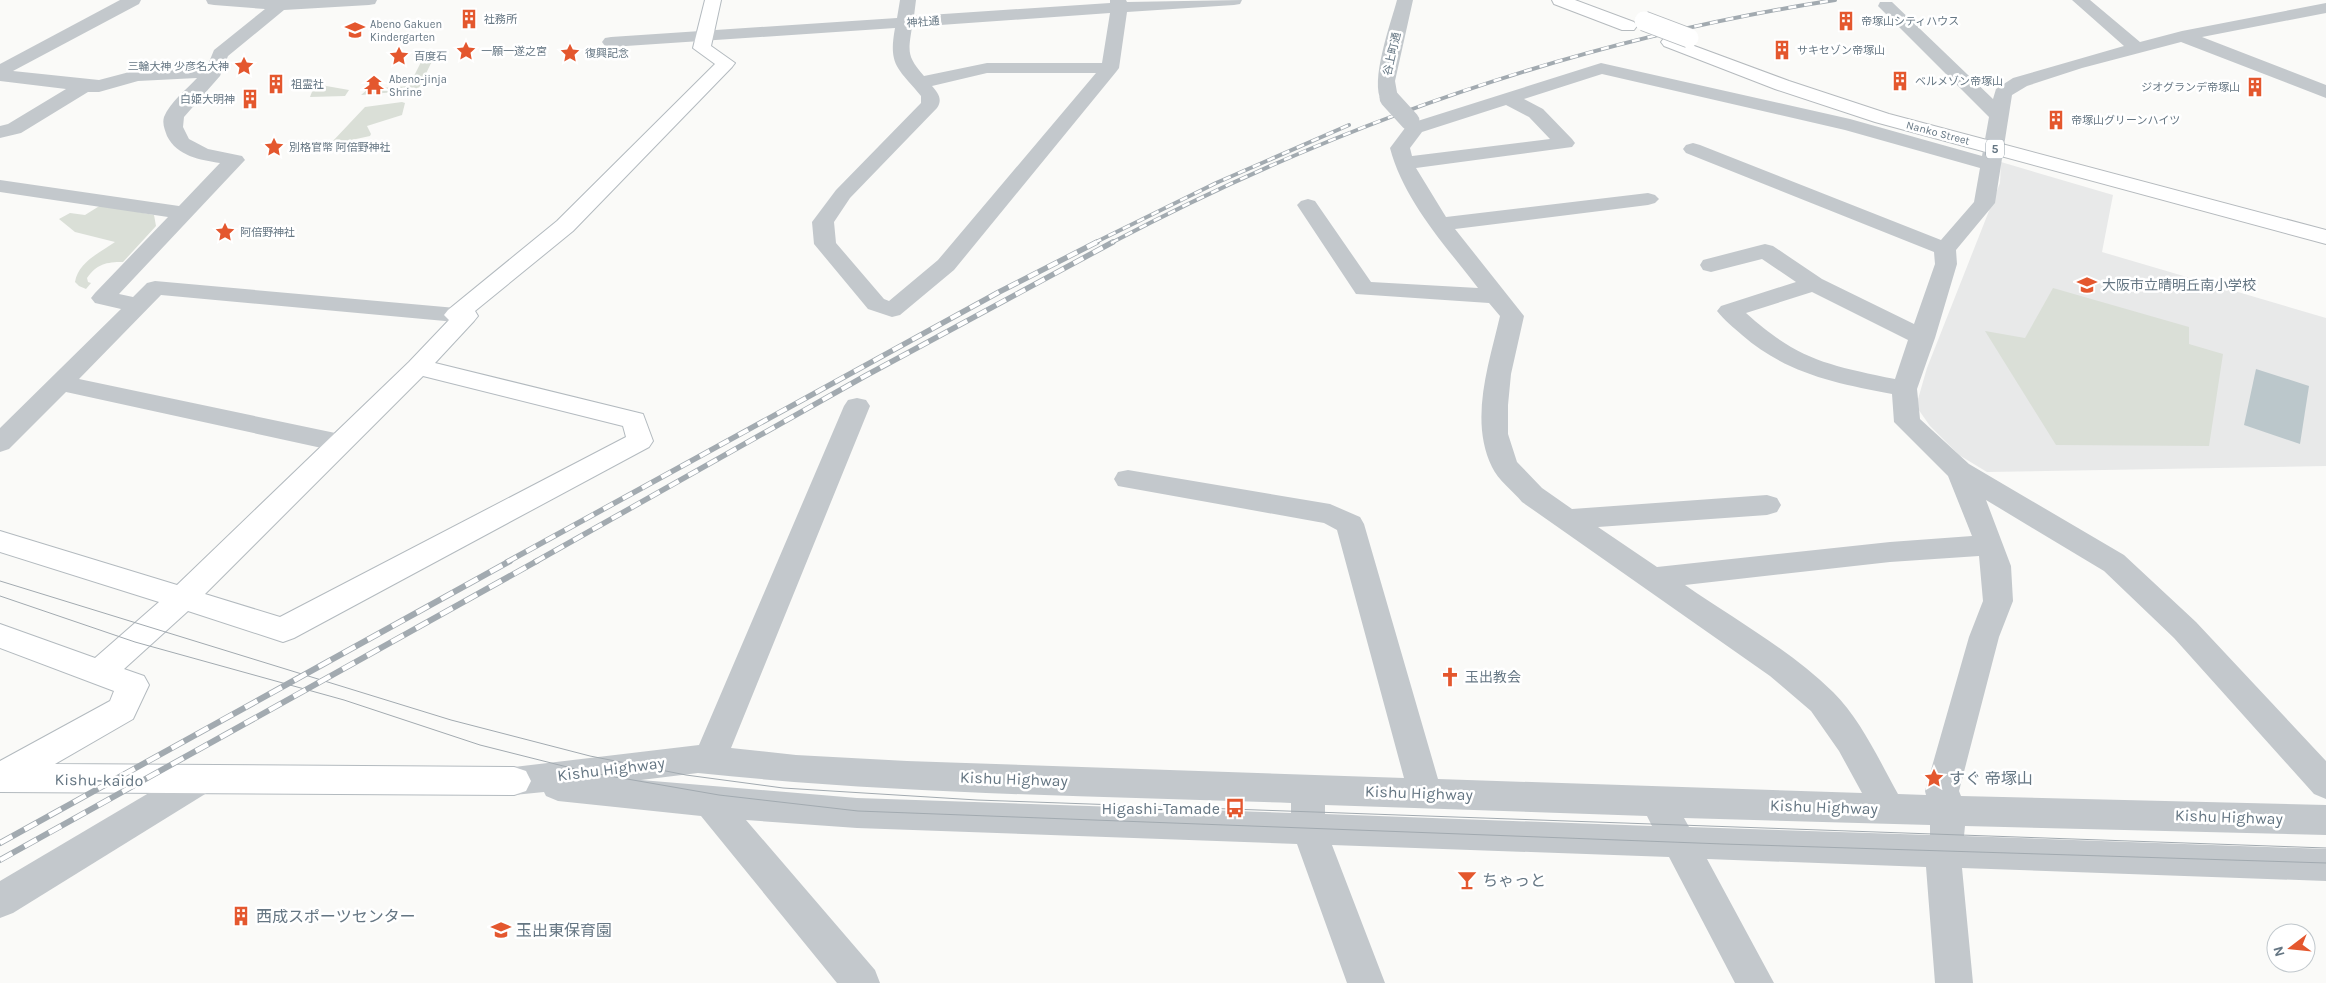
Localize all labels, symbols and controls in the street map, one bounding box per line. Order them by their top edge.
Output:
building icon: 社務所 [458,8,480,30]
building icon: 帝塚山シティハウス [1835,10,1857,32]
place label: 社務所 [484,13,518,26]
street label: 神社通 [906,14,940,30]
place label: 帝塚山シティハウス [1861,15,1959,28]
place label: Abeno Gakuen Kindergarten [370,18,442,44]
school or university icon: Abeno Gakuen Kindergarten [344,19,366,41]
street label: 谷上町通 [1381,31,1403,77]
building icon: サキセゾン帝塚山 [1771,39,1793,61]
place icon: 一願一遂之宮 [455,40,477,62]
place icon: 復興記念 [559,42,581,64]
place label: サキセゾン帝塚山 [1797,44,1885,57]
place icon: 百度石 [388,45,410,67]
place label: 一願一遂之宮 [481,45,547,58]
place label: 復興記念 [585,47,629,60]
place label: 百度石 [414,50,447,63]
place icon: 三輪大神 少彦名大神 [233,55,255,77]
place label: 三輪大神 少彦名大神 [127,60,229,73]
building icon: ベルメゾン帝塚山 [1889,70,1911,92]
building icon: 祖霊社 [265,73,287,95]
place label: Abeno-jinja Shrine [389,73,447,99]
temple icon: Abeno-jinja Shrine [363,74,385,96]
place label: ベルメゾン帝塚山 [1915,75,2003,88]
building icon: ジオグランデ帝塚山 [2244,76,2266,98]
place label: 祖霊社 [291,78,324,91]
place label: ジオグランデ帝塚山 [2141,81,2240,94]
building icon: 白姫大明神 [239,88,261,110]
place label: 白姫大明神 [180,93,235,106]
building icon: 帝塚山グリーンハイツ [2045,109,2067,131]
place label: 帝塚山グリーンハイツ [2071,114,2180,127]
street label: Nanko Street [1905,118,1971,148]
place icon: 別格官幣 阿倍野神社 [263,136,285,158]
road number: 5 [1986,140,2004,158]
place label: 別格官幣 阿倍野神社 [289,141,391,154]
place icon: 阿倍野神社 [214,221,236,243]
place label: 阿倍野神社 [240,226,295,239]
school or university icon: 大阪市立晴明丘南小学校 [2076,274,2098,296]
place label: 大阪市立晴明丘南小学校 [2102,277,2256,294]
church icon: 玉出教会 [1439,666,1461,688]
place label: 玉出教会 [1465,669,1521,686]
street label: Kishu Highway [556,753,666,785]
place icon: すぐ 帝塚山 [1923,767,1945,789]
street label: Kishu Highway [960,768,1069,790]
place label: すぐ 帝塚山 [1949,769,2033,788]
street label: Kishu-kaido [55,770,143,790]
street label: Kishu Highway [1365,782,1474,804]
street label: Kishu Highway [1770,796,1879,818]
bus stop icon: Higashi-Tamade [1224,797,1246,819]
place label: Higashi-Tamade [1101,799,1220,818]
street label: Kishu Highway [2175,806,2284,828]
bar icon: ちゃっと [1456,869,1478,891]
place label: ちゃっと [1482,871,1546,890]
building icon: 西成スポーツセンター [230,905,252,927]
place label: 西成スポーツセンター [256,907,416,926]
school or university icon: 玉出東保育園 [490,919,512,941]
place label: 玉出東保育園 [516,921,612,940]
north arrow [2266,923,2316,973]
text: N [2269,944,2289,959]

